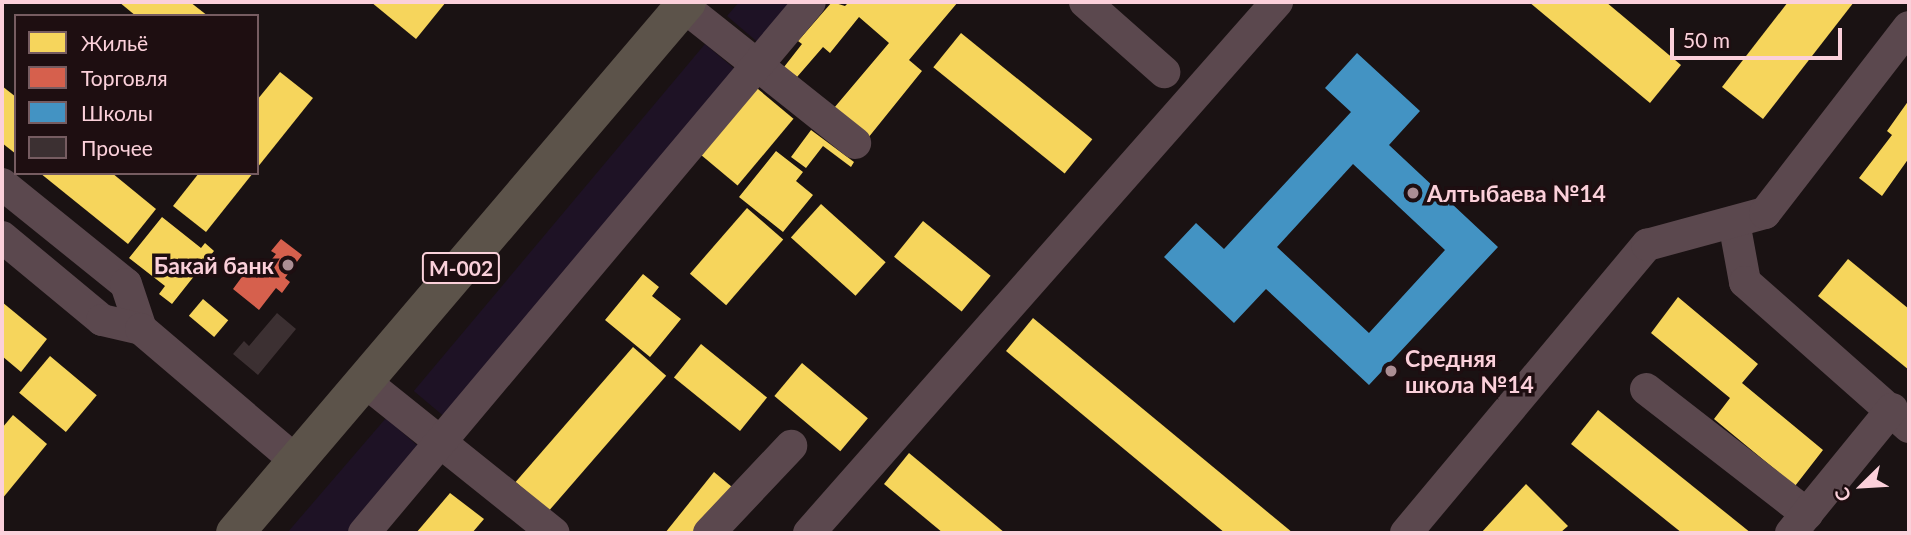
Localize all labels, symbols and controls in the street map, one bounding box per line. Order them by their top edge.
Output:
legend [14,14,259,175]
scale bar [1673,14,1844,58]
text: 50 m [1683,27,1730,52]
text: Жильё [81,30,148,55]
text: Торговля [81,65,168,90]
text: Школы [81,100,153,125]
text: Прочее [81,135,153,160]
place label: Алтыбаева №14 [1427,179,1606,207]
marker: Алтыбаева №14 [1405,185,1421,201]
road number: M-002 [421,250,501,286]
place label: Бакай банк [154,251,274,279]
marker: Бакай банк [280,257,296,273]
place label: Средняя школа №14 [1405,344,1534,398]
marker: Средняя школа №14 [1383,363,1399,379]
north arrow [1827,451,1897,521]
text: С [1829,484,1855,505]

